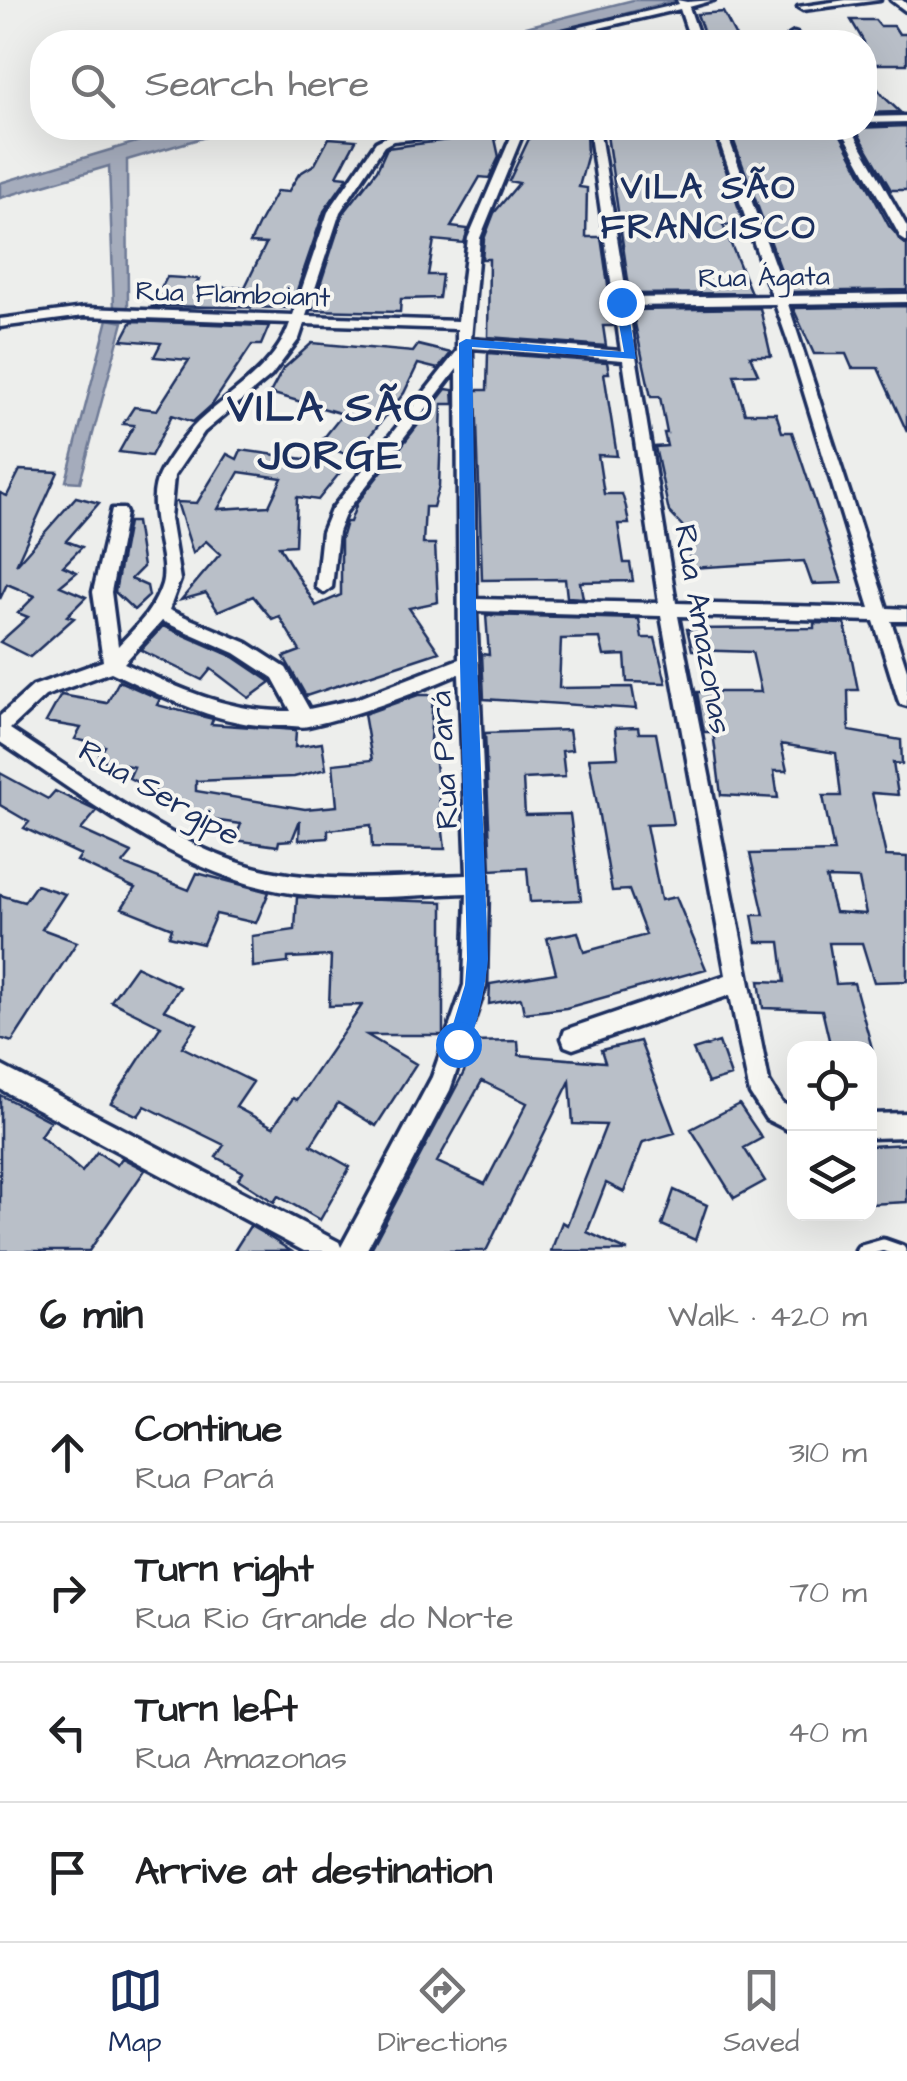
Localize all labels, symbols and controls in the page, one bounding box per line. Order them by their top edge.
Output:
search box [30,30,877,140]
icon: search [65,58,120,113]
text: Search here [145,59,369,111]
district label: VILA SÃO FRANCISCO [601,163,817,252]
street label: Rua Ágata [698,257,830,299]
street label: Rua Flamboiant [135,272,332,317]
route end [599,280,645,326]
district label: VILA SÃO JORGE [226,380,435,486]
street label: Rua Amazonas [662,521,743,738]
street label: Rua Pará [418,689,471,830]
street label: Rua Sergipe [70,729,249,858]
route start [436,1022,482,1068]
map controls [787,1041,877,1221]
button: locate [787,1041,877,1131]
button: layers [787,1131,877,1221]
text: 6 min [40,1287,143,1345]
text: Walk · 420 m [668,1294,867,1339]
text: Continue [135,1404,282,1456]
icon: ahead [40,1425,95,1480]
text: 310 m [789,1430,867,1475]
text: Rua Pará [135,1456,274,1501]
text: Turn right [135,1544,314,1596]
icon: right [40,1565,95,1620]
text: 70 m [789,1570,867,1615]
text: Rua Rio Grande do Norte [135,1596,513,1641]
text: Turn left [135,1684,298,1736]
icon: left [40,1705,95,1760]
text: 40 m [787,1710,867,1755]
text: Rua Amazonas [135,1736,347,1781]
icon: arrive [40,1845,95,1900]
text: Arrive at destination [135,1846,492,1898]
tab: Map [108,1963,163,2062]
tab: Directions [378,1963,508,2062]
tab: Saved [723,1963,799,2062]

